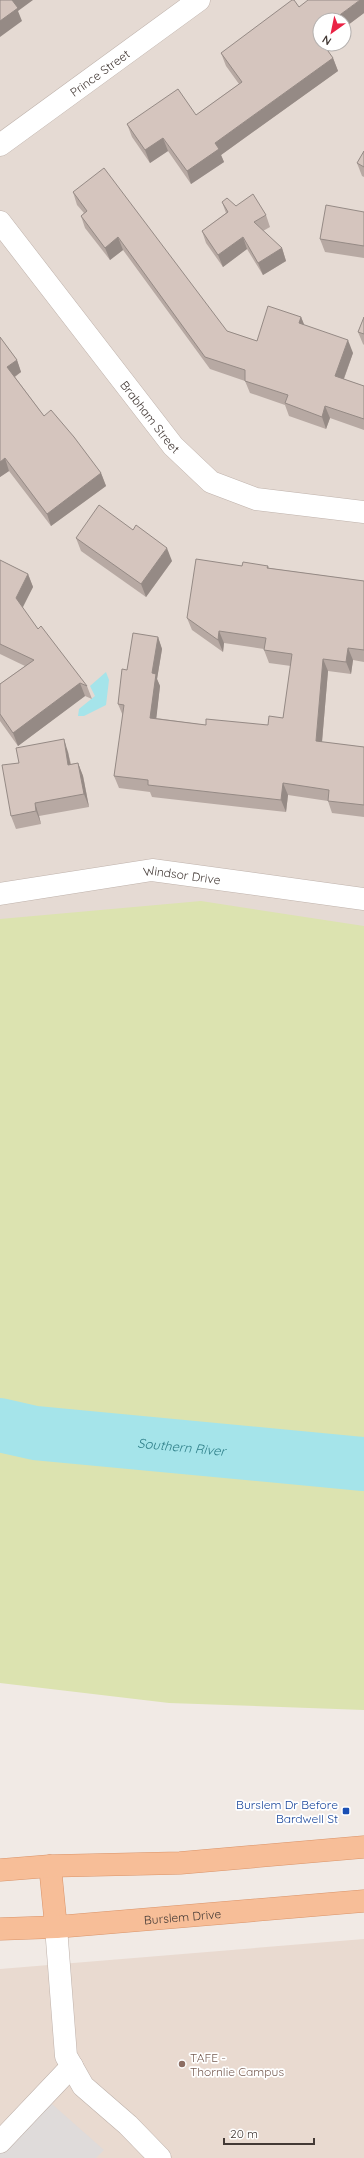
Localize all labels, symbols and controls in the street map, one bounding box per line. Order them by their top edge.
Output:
north arrow [312,12,352,52]
text: N [319,32,334,48]
street label: Prince Street [67,46,132,99]
street label: Brabham Street [118,377,183,456]
street label: Windsor Drive [142,862,222,887]
water label: Southern River [137,1435,228,1459]
place label: Burslem Dr Before Bardwell St [236,1797,338,1826]
marker: Burslem Dr Before Bardwell St [341,1806,351,1816]
street label: Burslem Drive [143,1906,222,1927]
place label: TAFE - Thornlie Campus [190,2050,284,2079]
marker: TAFE - Thornlie Campus [177,2059,187,2069]
scale bar [224,2120,314,2146]
text: 20 m [230,2126,258,2141]

